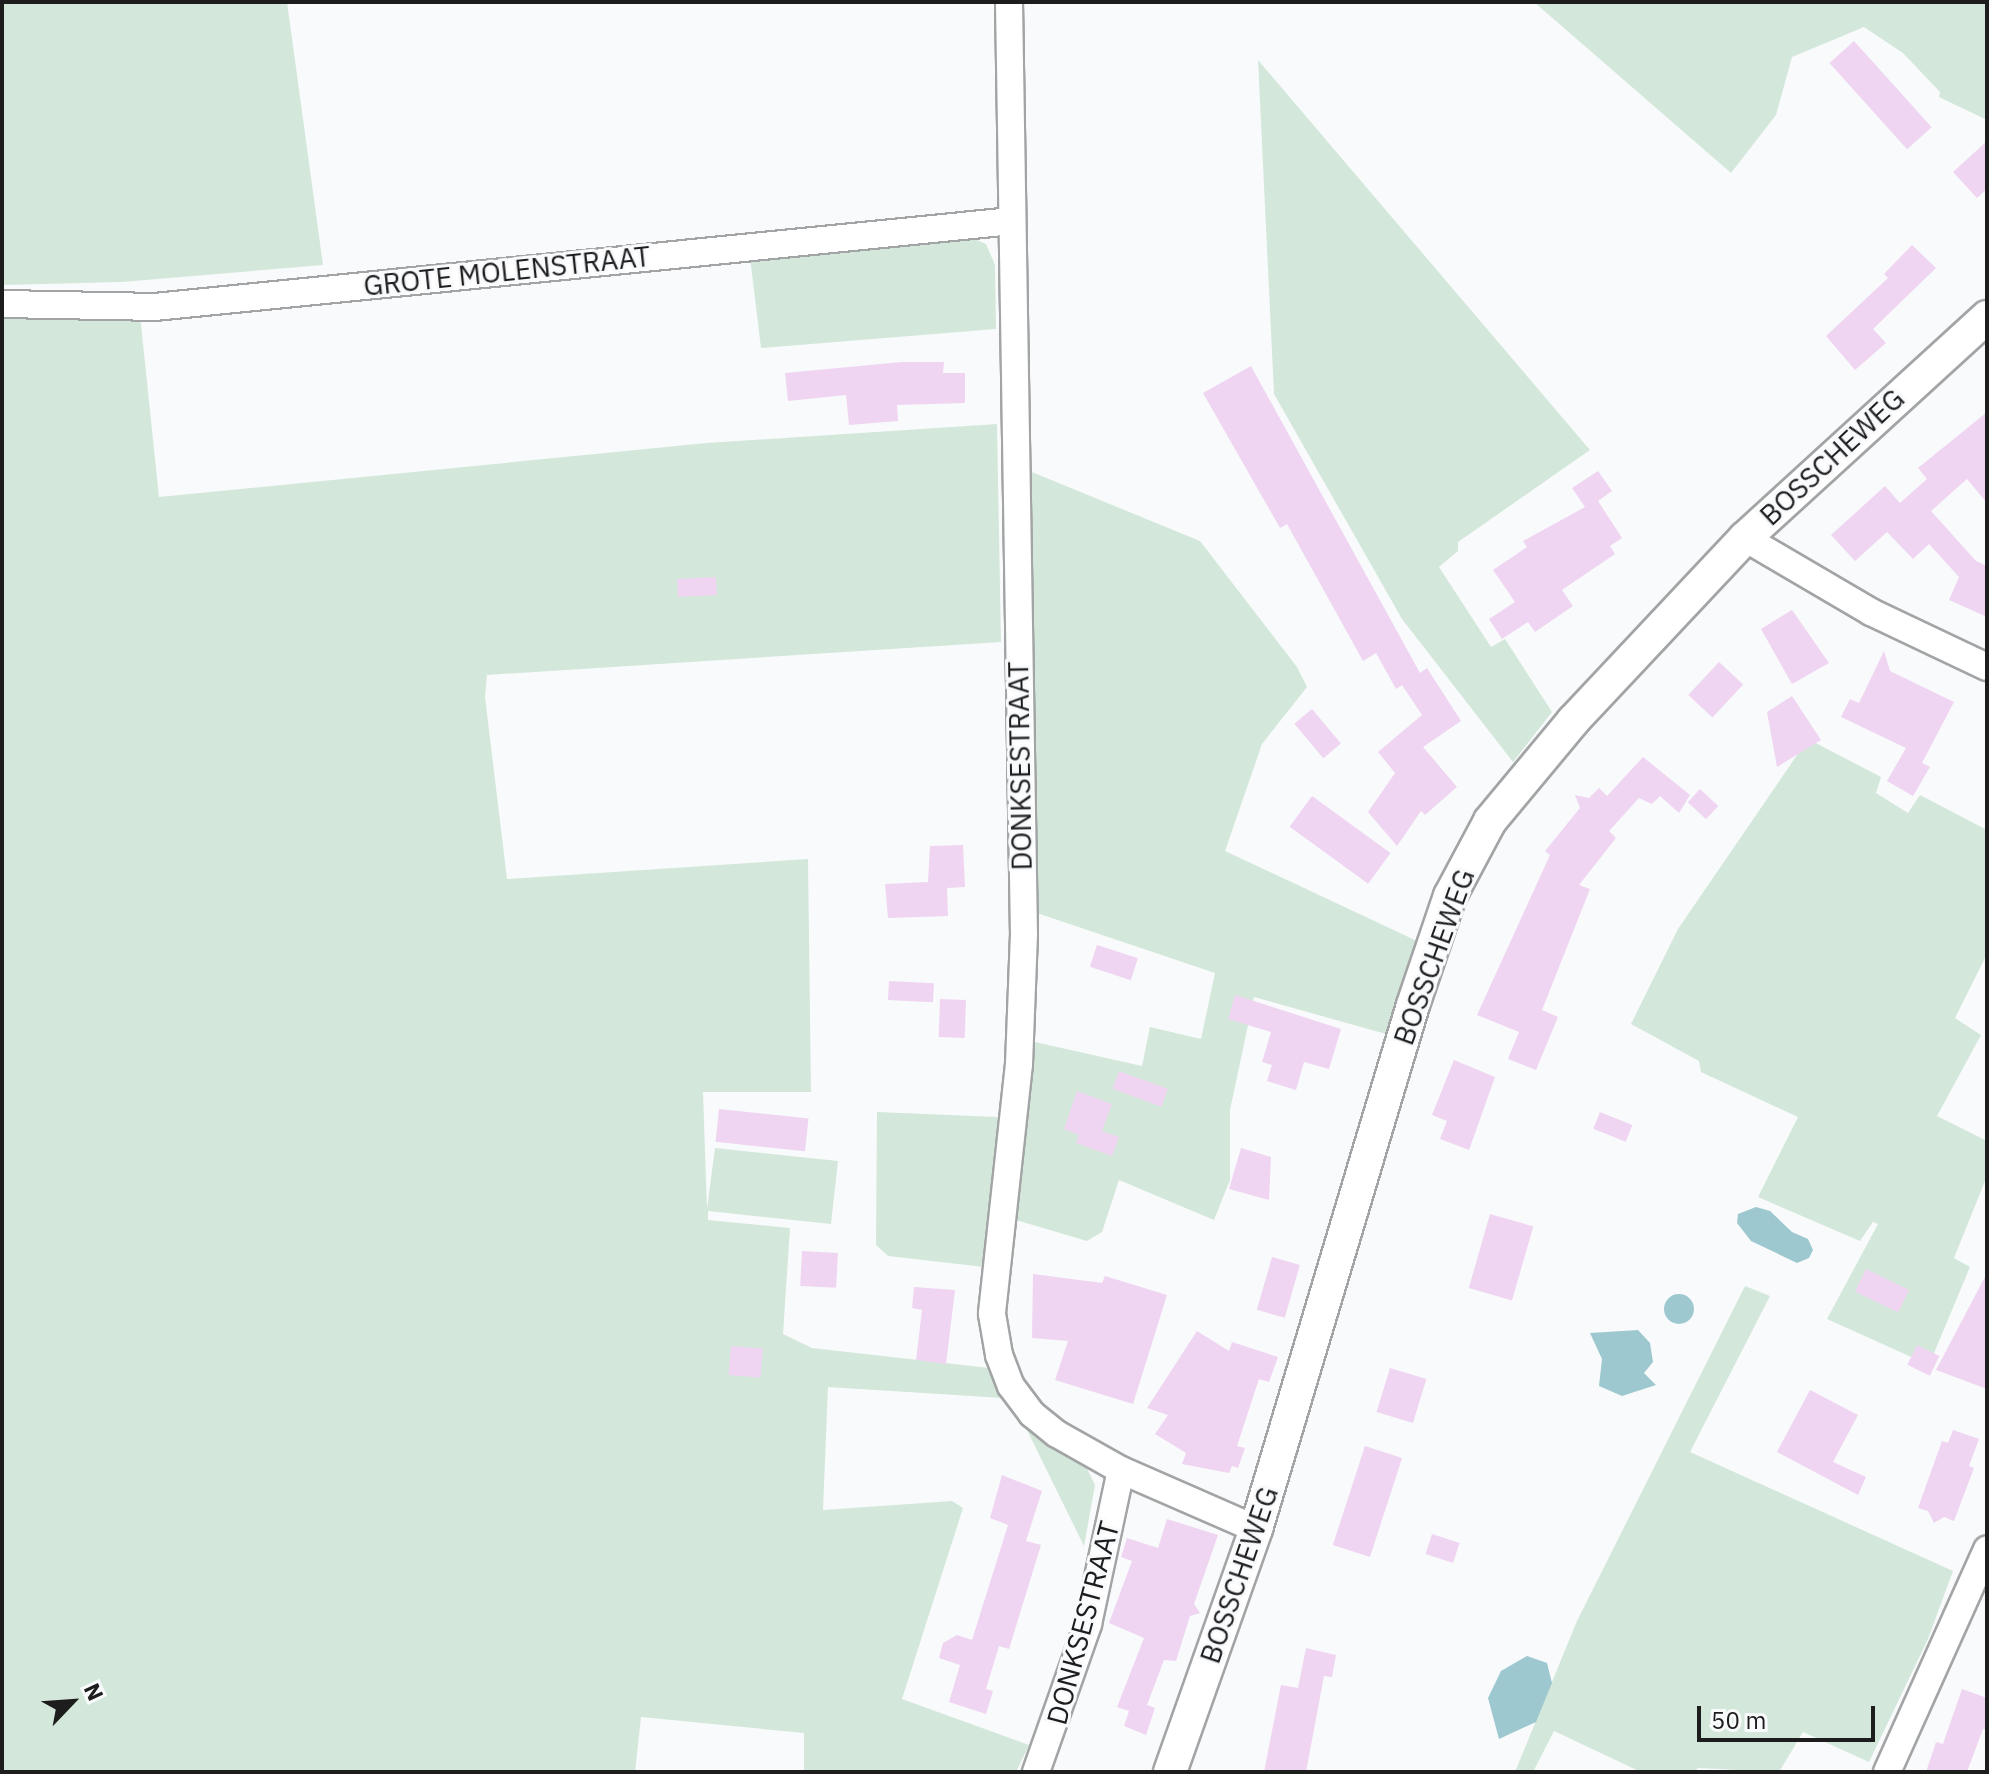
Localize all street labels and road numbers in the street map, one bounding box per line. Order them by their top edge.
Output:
street label: GROTE MOLENSTRAAT [362,239,652,303]
street label: BOSSCHEWEG [1753,382,1911,532]
street label: DONKSESTRAAT [1001,661,1039,871]
street label: BOSSCHEWEG [1387,865,1481,1049]
street label: BOSSCHEWEG [1193,1482,1285,1668]
street label: DONKSESTRAAT [1040,1518,1126,1728]

